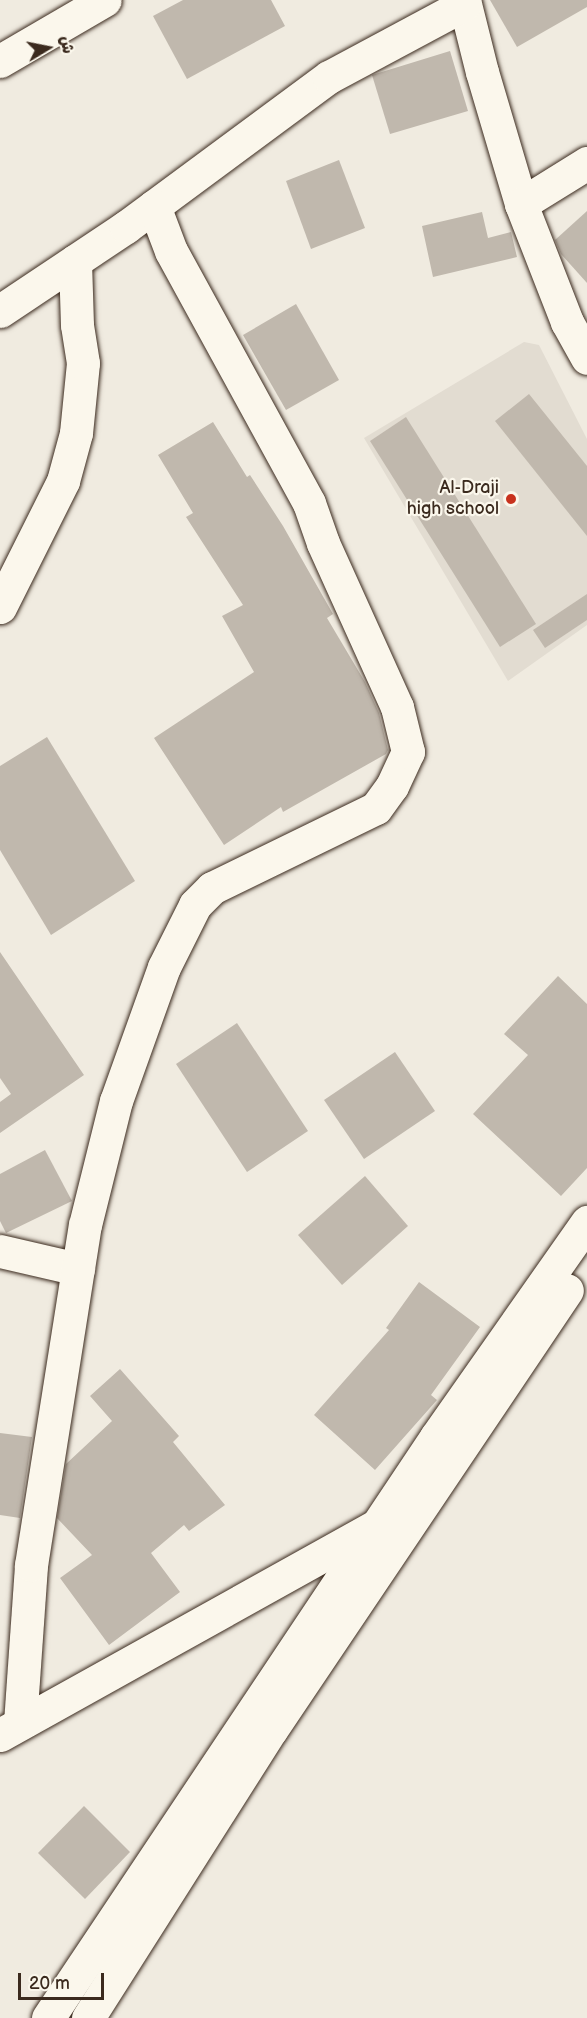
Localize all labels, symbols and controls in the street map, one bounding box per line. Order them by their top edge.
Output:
north arrow [18,18,78,78]
text: ش [55,34,77,55]
place label: Al-Draji high school [407,478,499,520]
marker: Al-Draji high school [504,492,518,506]
scale bar [21,1961,106,1999]
text: 20 m [29,1973,70,1994]

